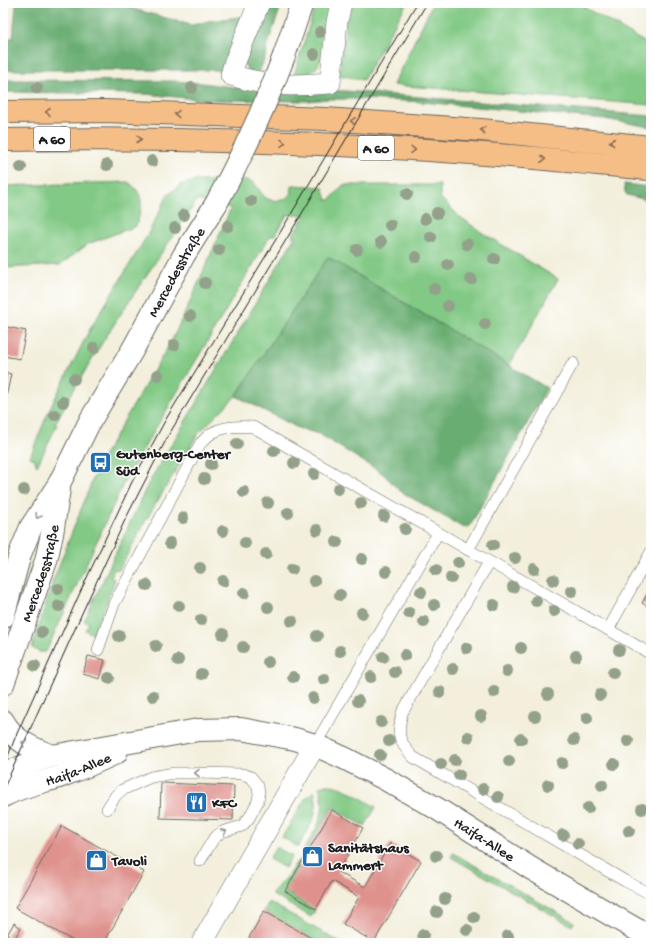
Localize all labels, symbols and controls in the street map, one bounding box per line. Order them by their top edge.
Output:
one-way arrow [45,108,51,116]
one-way arrow [174,110,180,118]
one-way arrow [350,117,356,126]
one-way arrow [480,125,486,134]
road number: A 60 [34,127,70,151]
one-way arrow [136,135,142,143]
road number: A 60 [358,136,394,160]
one-way arrow [609,138,615,147]
one-way arrow [280,139,286,147]
one-way arrow [410,145,416,154]
one-way arrow [540,154,546,163]
street label: Mercedesstraße [145,224,210,321]
place label: Gutenberg-Center Süd [116,446,232,481]
bus stop icon: Gutenberg-Center Süd [88,449,114,475]
one-way arrow [35,512,42,519]
street label: Mercedesstraße [18,523,64,625]
one-way arrow [21,741,28,748]
street label: Haifa-Allee [44,749,115,791]
one-way arrow [194,769,200,777]
restaurant icon: KFC [184,789,210,815]
place label: KFC [211,795,238,813]
street label: Haifa-Allee [450,815,518,867]
one-way arrow [220,829,227,837]
place label: Sanitätshaus Lammert [328,840,410,875]
shop icon: Sanitätshaus Lammert [300,843,326,869]
shop icon: Tavoli [84,847,110,873]
place label: Tavoli [111,853,147,871]

